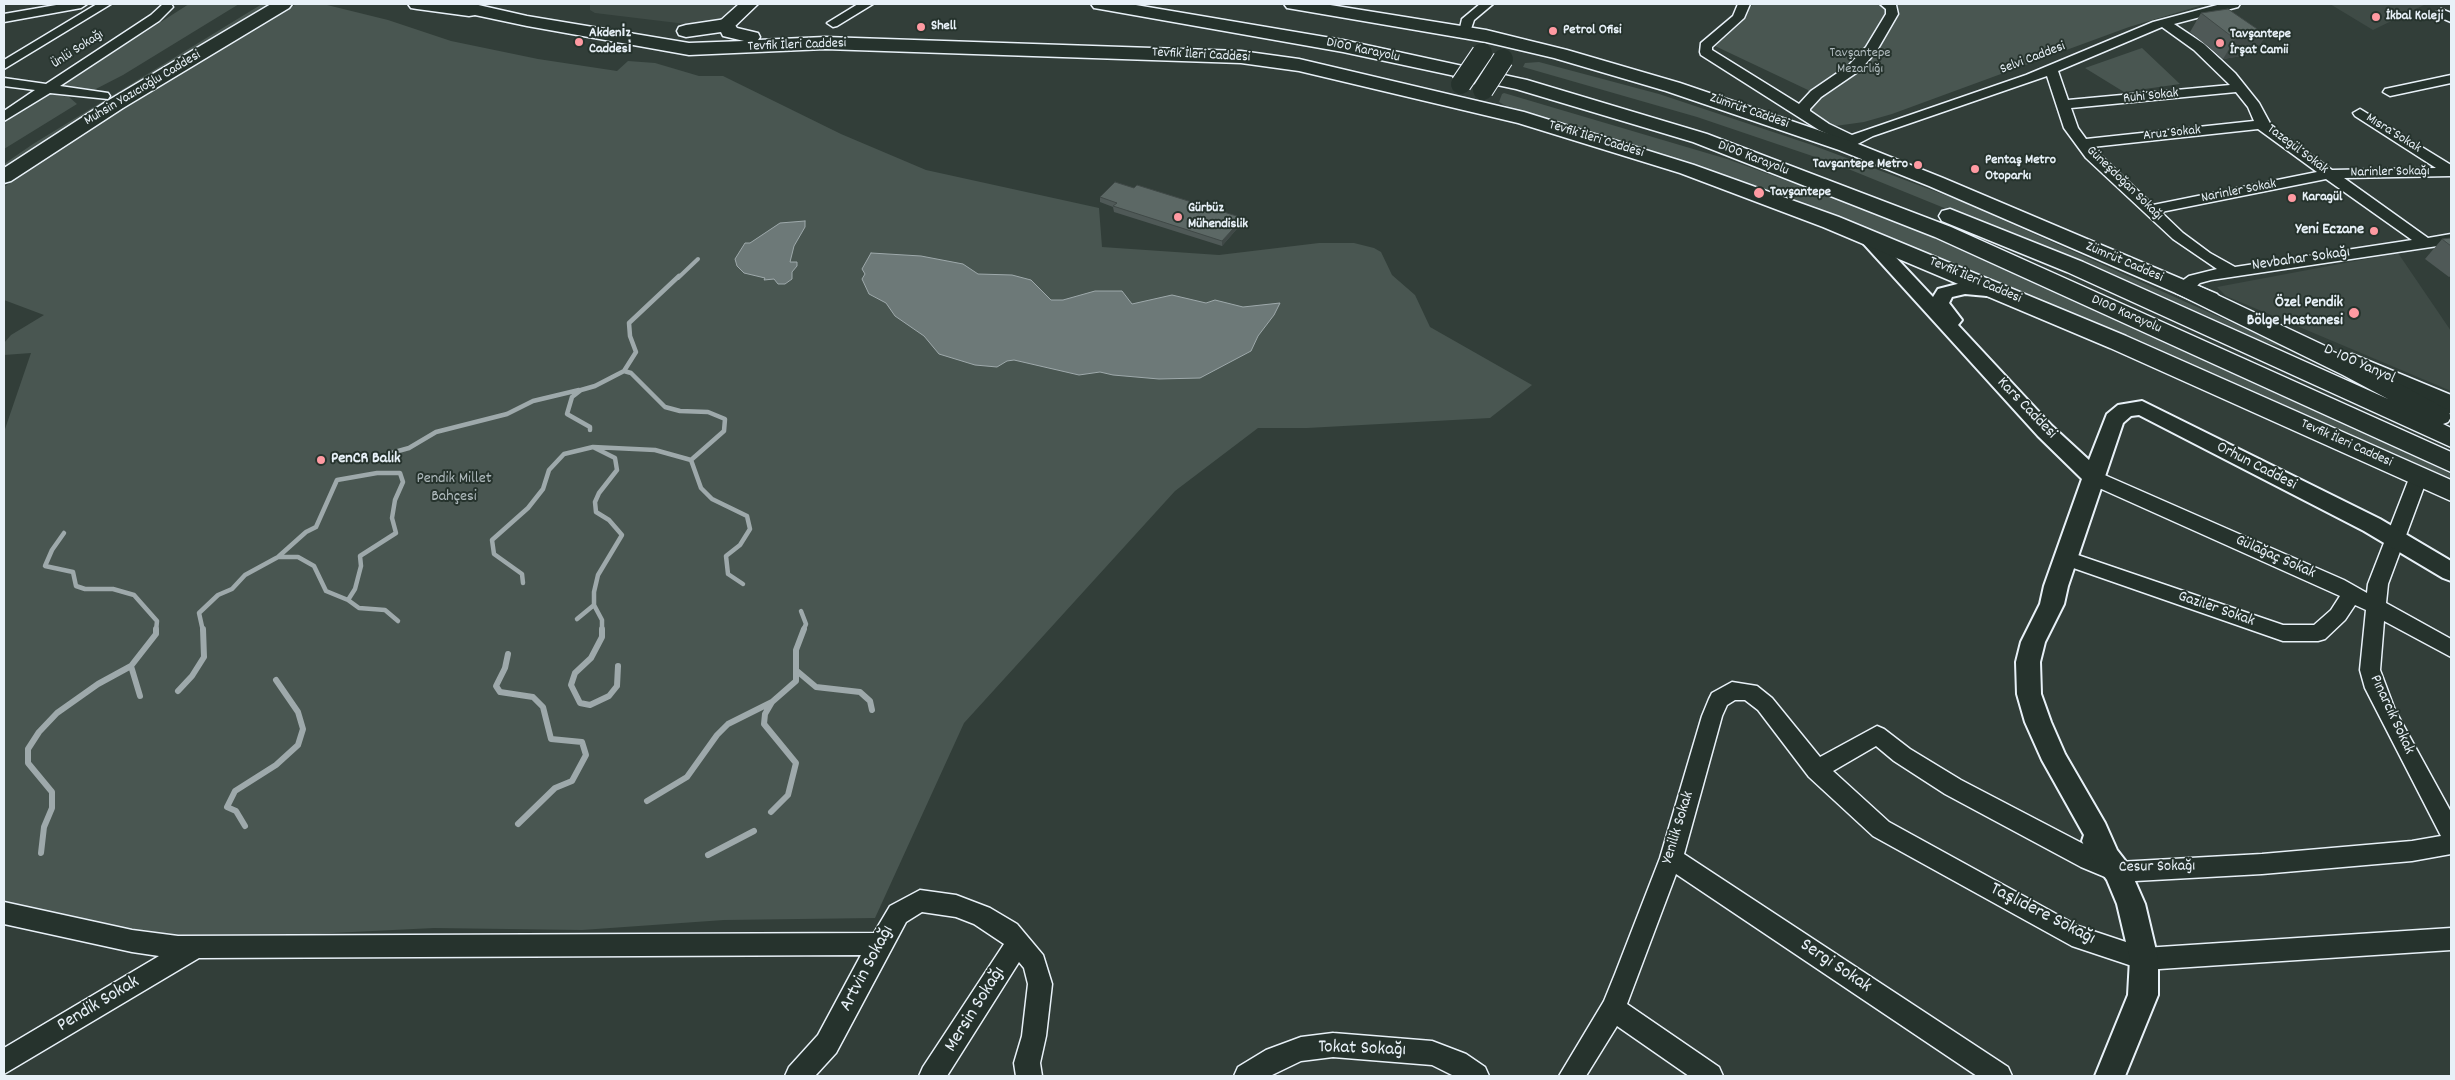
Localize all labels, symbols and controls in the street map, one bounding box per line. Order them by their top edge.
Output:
place label: İkbal Koleji [2386,9,2443,25]
marker: İkbal Koleji [2370,11,2382,23]
place label: Shell [931,19,956,35]
marker: Shell [915,21,927,33]
place label: Petrol Ofisi [1563,23,1622,39]
marker: Petrol Ofisi [1547,25,1559,37]
place label: Akdeni̇z Caddesi̇ [589,26,632,58]
street label: Ünlü Sokağı [49,27,107,73]
place label: Tavşantepe İrşat Camii [2230,27,2291,59]
street label: D100 Karayolu [1325,35,1401,67]
marker: Akdeni̇z Caddesi̇ [573,36,585,48]
street label: Tevfik İleri Caddesi [747,36,847,56]
marker: Tavşantepe İrşat Camii [2214,37,2226,49]
street label: Selvi Caddesi [1998,39,2068,79]
street label: Tevfik İleri Caddesi [1151,45,1251,67]
park label: Tavşantepe Mezarlığı [1829,46,1891,78]
street label: Muhsin Yazıcıoğlu Caddesi [82,48,204,130]
street label: Ruhi Sokak [2123,86,2179,108]
street label: Zümrüt Caddesi [1707,91,1791,133]
street label: Mısra Sokak [2362,110,2424,158]
street label: Tevfik İleri Caddesi [1546,118,1646,162]
street label: Tazegül Sokak [2263,121,2331,179]
street label: Aruz Sokak [2142,123,2202,145]
street label: D100 Karayolu [1715,138,1791,180]
street label: Güneşdoğan Sokağı [2082,143,2166,225]
place label: Pentaş Metro Otoparkı [1985,153,2056,186]
place label: Tavşantepe Metro [1813,157,1908,173]
marker: Tavşantepe Metro [1912,159,1924,171]
marker: Pentaş Metro Otoparkı [1969,163,1981,175]
street label: Narinler Sokağı [2350,164,2430,182]
street label: Narinler Sokak [2200,176,2278,208]
place label: Tavşantepe [1770,185,1831,201]
marker: Tavşantepe [1752,186,1766,200]
place label: Karagül [2302,190,2342,206]
marker: Karagül [2286,192,2298,204]
place label: Gürbüz Mühendislik [1188,201,1248,233]
marker: Gürbüz Mühendislik [1172,211,1184,223]
place label: Yeni Eczane [2295,221,2364,241]
marker: Yeni Eczane [2368,225,2380,237]
street label: Zümrüt Caddesi [2083,239,2165,287]
street label: Nevbahar Sokağı [2251,244,2351,276]
street label: Tevfik İleri Caddesi [1926,254,2024,308]
street label: D100 Karayolu [2088,292,2164,338]
place label: Özel Pendik Bölge Hastanesi [2247,294,2343,332]
marker: Özel Pendik Bölge Hastanesi [2347,306,2361,320]
street label: D-100 Yanyol [2320,341,2398,389]
street label: Kars Caddesi [1992,374,2060,444]
street label: Tevfik İleri Caddesi [2298,416,2394,472]
street label: Orhun Caddesi [2213,439,2299,495]
place label: PenCR Balık [331,450,400,470]
marker: PenCR Balık [315,454,327,466]
park label: Pendik Millet Bahçesi [416,470,492,508]
street label: Gülağaç Sokak [2232,532,2318,584]
street label: Gaziler Sokak [2175,588,2257,632]
street label: Pınarcık Sokak [2364,672,2418,758]
street label: Yenilik Sokak [1659,789,1699,867]
street label: Cesur Sokağı [2119,858,2195,878]
street label: Taşlıdere Sokağı [1986,879,2098,951]
street label: Artvin Sokağı [836,922,900,1016]
street label: Sergi Sokak [1795,935,1875,999]
street label: Mersin Sokağı [941,963,1011,1057]
street label: Pendik Sokak [54,972,144,1038]
street label: Tokat Sokağı [1318,1037,1406,1063]

